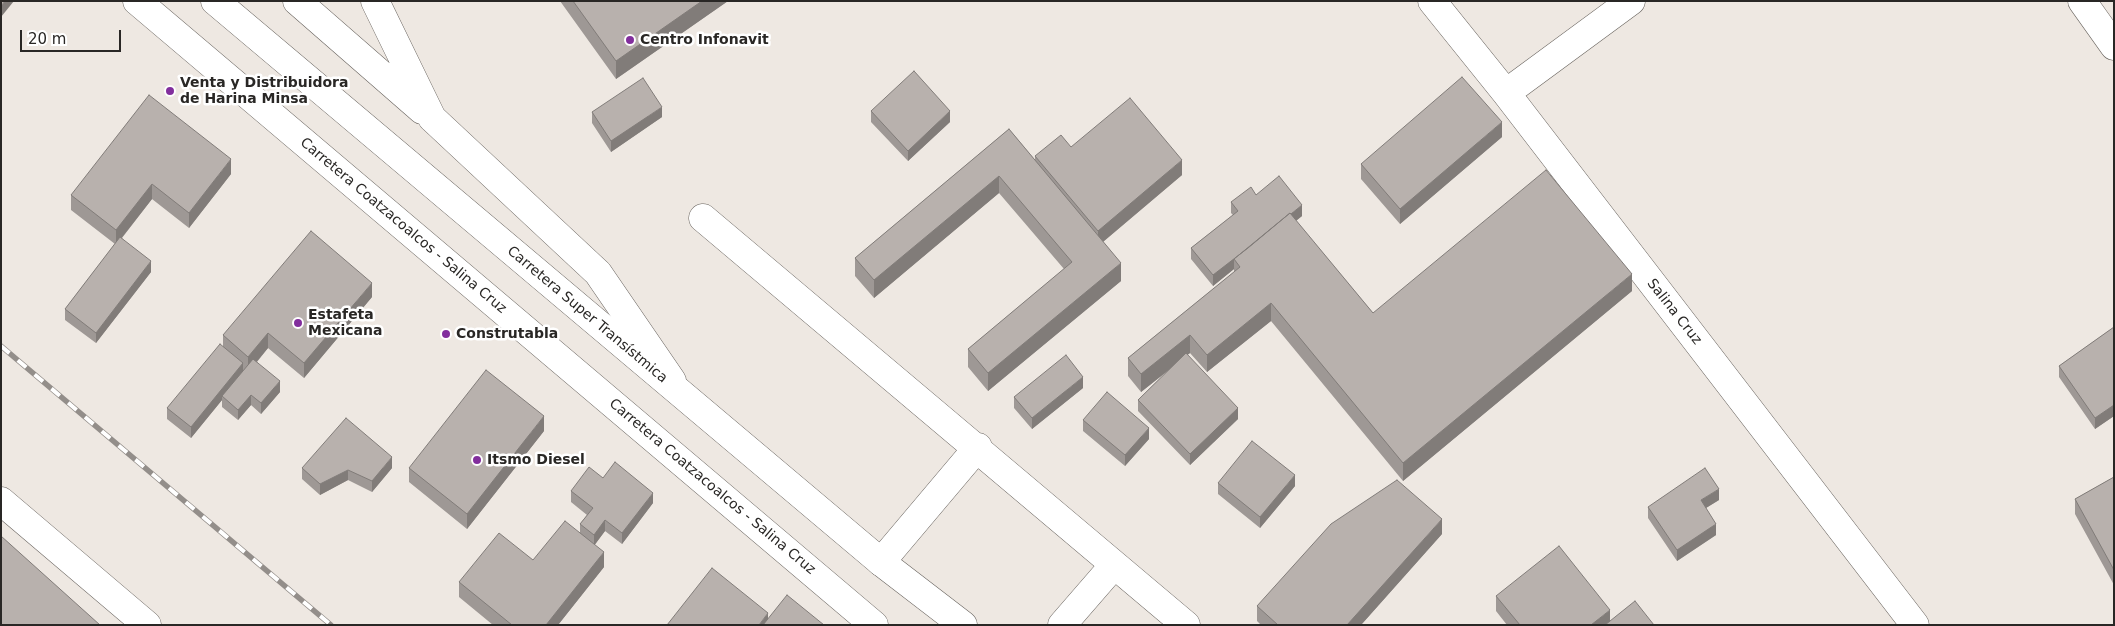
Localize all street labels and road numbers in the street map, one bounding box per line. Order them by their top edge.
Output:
street label: Carretera Coatzacoalcos - Salina Cruz [296,135,510,317]
street label: Carretera Super Transístmica [504,243,670,387]
street label: Salina Cruz [1643,276,1705,348]
street label: Carretera Coatzacoalcos - Salina Cruz [605,396,819,578]

